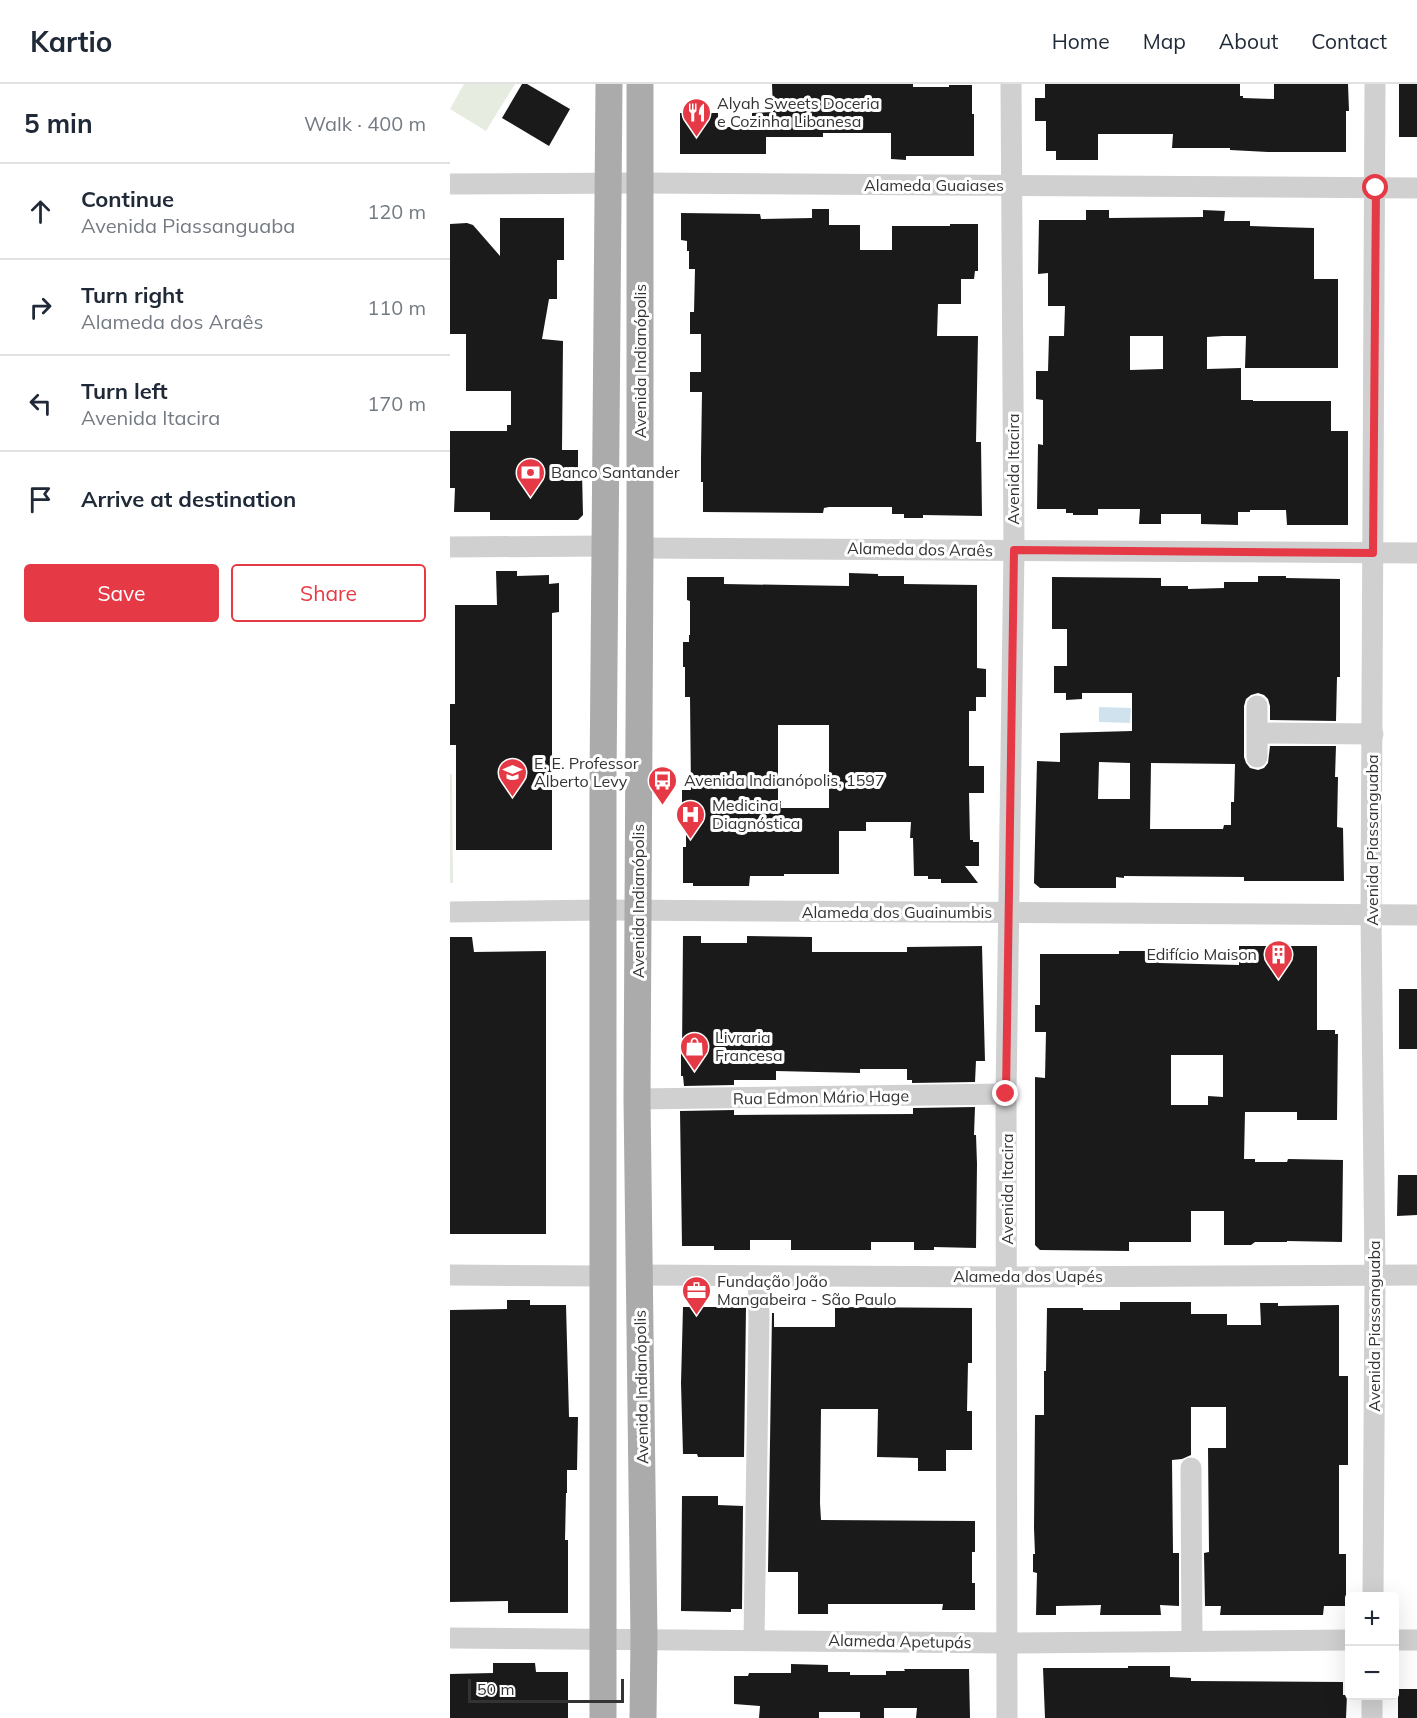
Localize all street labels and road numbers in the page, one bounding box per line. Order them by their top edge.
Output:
street label: Alameda Guaiases [864,175,1004,195]
street label: Avenida Indianópolis [630,284,650,438]
street label: Avenida Itacira [1003,413,1023,525]
street label: Alameda dos Araês [847,538,993,560]
street label: Avenida Piassanguaba [1362,754,1382,926]
street label: Avenida Indianópolis [628,824,648,978]
street label: Alameda dos Guainumbis [802,902,992,922]
street label: Rua Edmon Mário Hage [733,1085,909,1109]
street label: Avenida Itacira [997,1133,1017,1245]
street label: Avenida Piassanguaba [1364,1240,1384,1412]
street label: Alameda dos Uapés [953,1266,1103,1286]
street label: Avenida Indianópolis [630,1310,652,1464]
street label: Alameda Apetupás [828,1630,972,1652]

